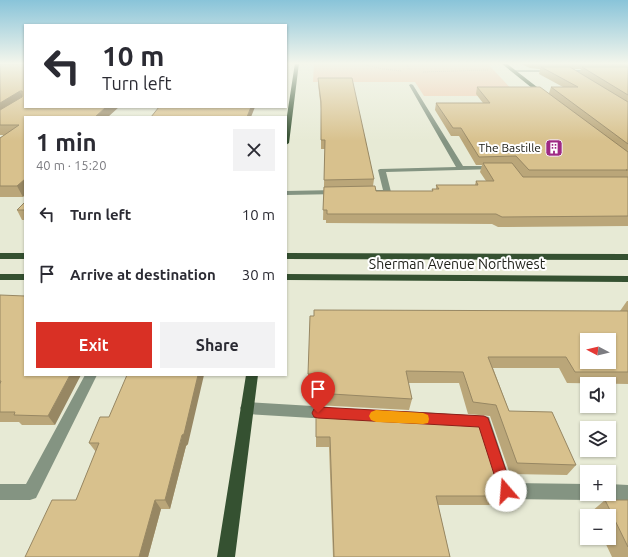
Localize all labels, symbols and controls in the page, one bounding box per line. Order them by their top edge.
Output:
icon: left [36,40,88,92]
text: 10 m [102,40,164,71]
text: Turn left [102,73,172,93]
text: 1 min [36,129,97,156]
button: close [233,129,275,171]
building icon: The Bastille [544,138,564,158]
place label: The Bastille [479,141,541,154]
text: 40 m · 15:20 [36,158,107,172]
icon: left [36,203,58,225]
text: Turn left [70,206,131,223]
text: 10 m [242,206,275,223]
street label: Sherman Avenue Northwest [369,256,546,272]
icon: arrive [36,263,58,285]
text: Arrive at destination [70,266,216,283]
text: 30 m [242,266,275,283]
button: Exit [36,322,152,368]
button: Share [160,322,275,368]
north arrow [580,333,616,369]
map controls [580,333,616,545]
pin [301,372,335,413]
button: sound [580,377,616,413]
icon: arrive [307,378,329,400]
button: layers [580,421,616,457]
button: + [580,465,616,501]
position arrow [485,470,527,512]
button: − [580,509,616,545]

